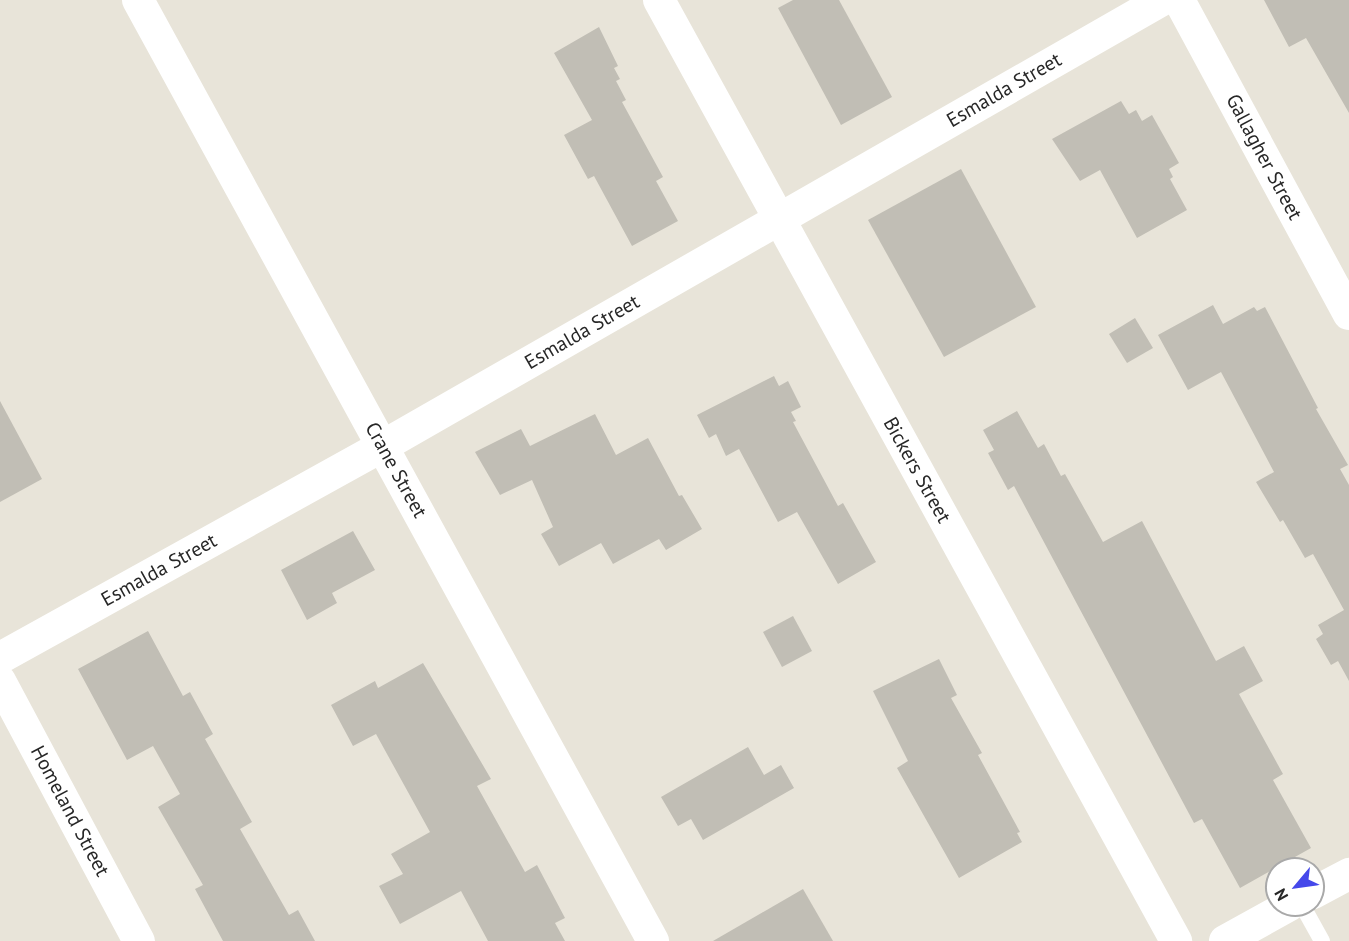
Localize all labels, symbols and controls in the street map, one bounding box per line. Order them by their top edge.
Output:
street label: Esmalda Street [942,48,1066,132]
street label: Gallagher Street [1221,90,1307,224]
street label: Esmalda Street [520,290,644,374]
street label: Bickers Street [878,413,956,527]
street label: Crane Street [360,418,432,522]
street label: Esmalda Street [97,528,221,612]
street label: Homeland Street [25,742,115,880]
north arrow [1265,857,1325,917]
text: N [1270,885,1292,904]

